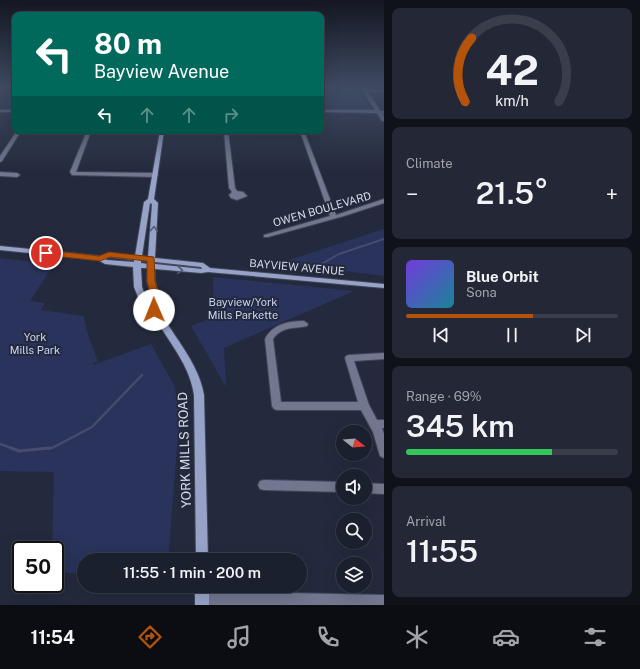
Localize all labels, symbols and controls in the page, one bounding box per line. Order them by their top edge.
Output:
text: 80 m [94,27,162,60]
icon: left [28,28,80,80]
text: 42 [485,45,539,94]
text: Bayview Avenue [94,61,229,82]
text: km/h [495,91,529,108]
icon: left [94,104,116,126]
icon: ahead [136,104,158,126]
icon: ahead [178,104,200,126]
icon: right [220,104,242,126]
text: Climate [406,156,453,171]
text: 21.5° [476,175,548,211]
text: − [406,181,418,207]
text: + [606,181,618,207]
street label: OWEN BOULEVARD [272,189,373,229]
one-way arrow [149,225,158,232]
pin [29,236,63,270]
icon: arrive [35,242,57,264]
street label: BAYVIEW AVENUE [249,257,345,277]
one-way arrow [177,265,183,274]
text: Blue Orbit [466,268,539,285]
text: Sona [466,285,497,300]
position arrow [133,289,175,331]
park label: Bayview/York Mills Parkette [208,296,278,321]
icon: previous [430,324,452,346]
icon: pause [501,324,523,346]
icon: next [572,324,594,346]
park label: York Mills Park [10,331,60,356]
text: Range · 69% [406,389,482,404]
street label: YORK MILLS ROAD [175,392,194,508]
text: 345 km [406,408,515,444]
north arrow [336,425,372,461]
map controls [336,425,372,593]
button: sound [336,469,372,505]
button: search [336,513,372,549]
text: Arrival [406,514,446,529]
text: 11:55 [406,533,478,569]
speed limit sign: 50 [12,541,64,593]
button: layers [336,557,372,593]
text: 11:55 · 1 min · 200 m [123,564,261,581]
icon: directions [136,623,164,651]
icon: music [225,623,253,651]
icon: phone [314,623,342,651]
icon: climate [403,623,431,651]
icon: car [492,623,520,651]
icon: filters [581,623,609,651]
text: 11:54 [31,627,75,648]

